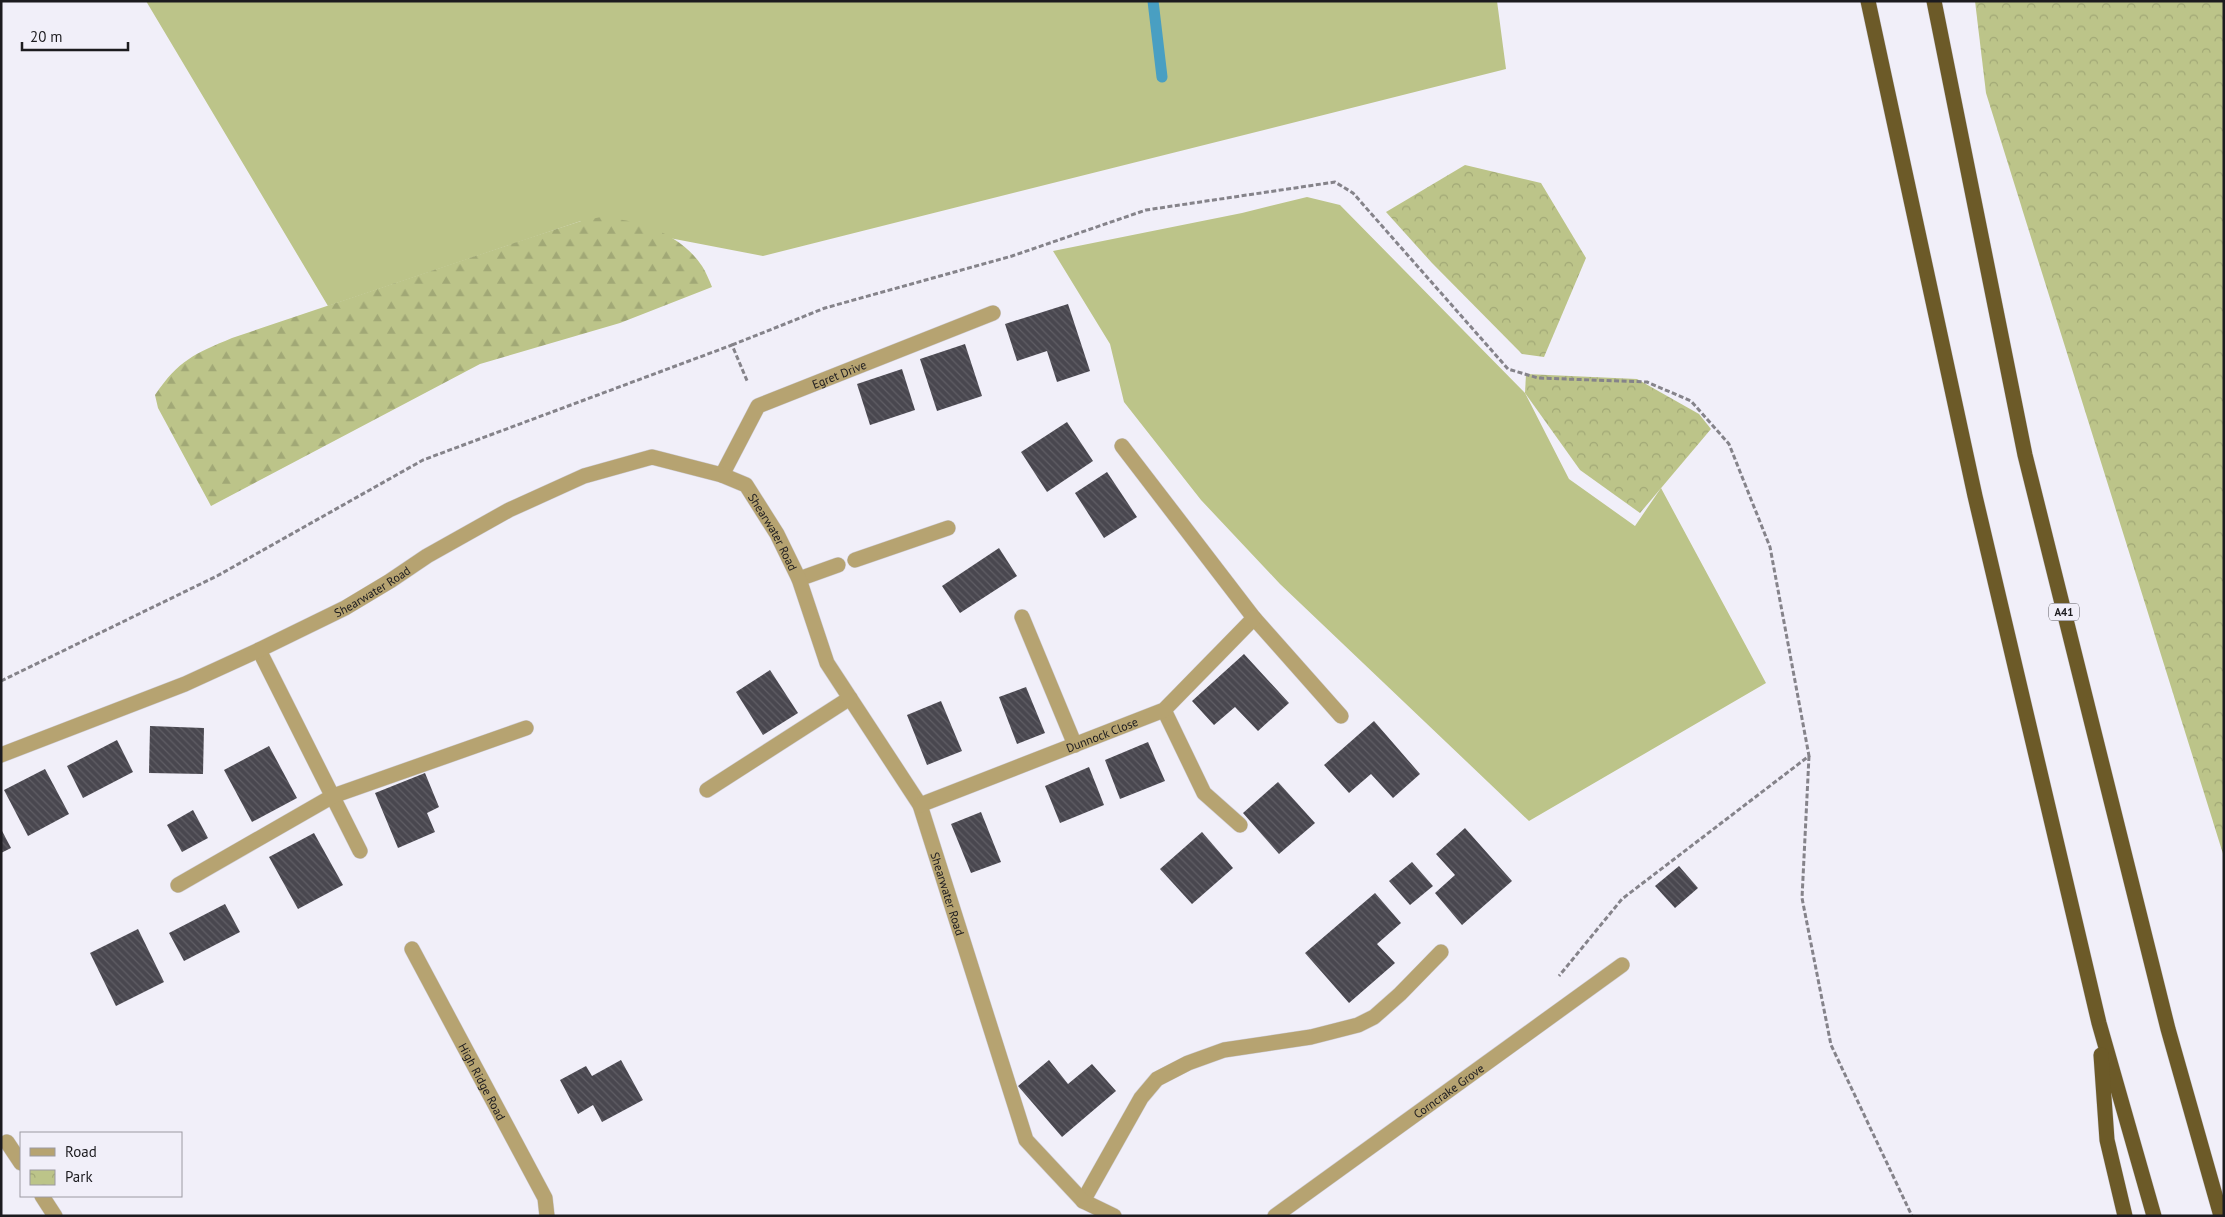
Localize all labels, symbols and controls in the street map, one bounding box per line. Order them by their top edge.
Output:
scale bar [22,20,129,52]
text: 20 m [30,27,63,46]
street label: Egret Drive [810,356,868,391]
street label: Shearwater Road [745,490,801,573]
street label: Shearwater Road [331,562,413,620]
road number: A41 [2049,604,2079,620]
street label: Dunnock Close [1064,713,1140,755]
street label: Shearwater Road [928,850,968,937]
street label: High Ridge Road [456,1040,509,1123]
street label: Corncrake Grove [1410,1060,1487,1121]
legend [20,1132,182,1197]
text: Road [65,1142,97,1161]
text: Park [65,1167,93,1186]

